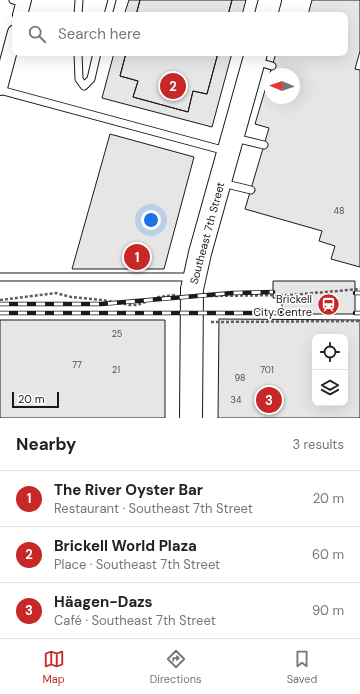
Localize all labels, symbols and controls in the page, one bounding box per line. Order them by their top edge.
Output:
search box [12,12,348,56]
icon: search [26,23,48,45]
text: Search here [58,24,141,44]
north arrow [264,68,300,104]
pin: 2 [160,71,186,101]
street label: Southeast 7th Street [187,180,227,286]
house number: 48 [334,205,344,217]
your location [141,210,161,230]
pin: 1 [124,242,150,272]
place label: Brickell City Centre [253,292,312,319]
station icon: Brickell City Centre [315,292,341,318]
house number: 25 [112,328,122,340]
map controls [312,334,348,406]
button: locate [312,334,348,370]
house number: 77 [72,359,82,371]
house number: 21 [112,364,120,376]
house number: 701 [260,364,274,376]
button: layers [312,370,348,406]
house number: 98 [235,372,245,384]
pin: 3 [256,385,282,415]
scale bar [12,390,59,409]
text: 20 m [18,392,44,406]
house number: 34 [231,394,242,406]
text: Nearby [16,433,76,455]
text: 3 results [292,436,344,453]
text: The River Oyster Bar [54,480,203,500]
text: 1 [27,490,31,507]
text: 20 m [313,490,344,507]
text: Restaurant · Southeast 7th Street [54,500,253,517]
text: Brickell World Plaza [54,536,197,556]
text: 2 [25,546,33,563]
text: 60 m [312,546,344,563]
text: Place · Southeast 7th Street [54,556,220,573]
text: Häagen-Dazs [54,592,153,612]
text: 3 [25,602,33,619]
text: 90 m [312,602,344,619]
text: Café · Southeast 7th Street [54,612,216,629]
tab: Map [43,648,65,686]
tab: Directions [150,648,202,686]
tab: Saved [287,648,317,686]

